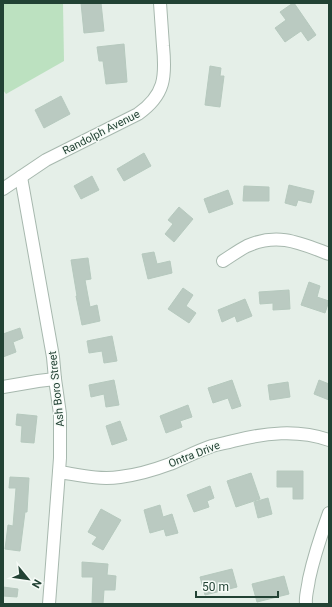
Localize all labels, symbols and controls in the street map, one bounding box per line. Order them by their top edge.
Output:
street label: Randolph Avenue [60,107,142,158]
street label: Ash Boro Street [46,350,67,428]
street label: Ontra Drive [167,439,222,470]
north arrow [8,559,48,599]
scale bar [196,573,278,599]
text: N [29,577,44,590]
text: 50 m [202,580,229,594]

